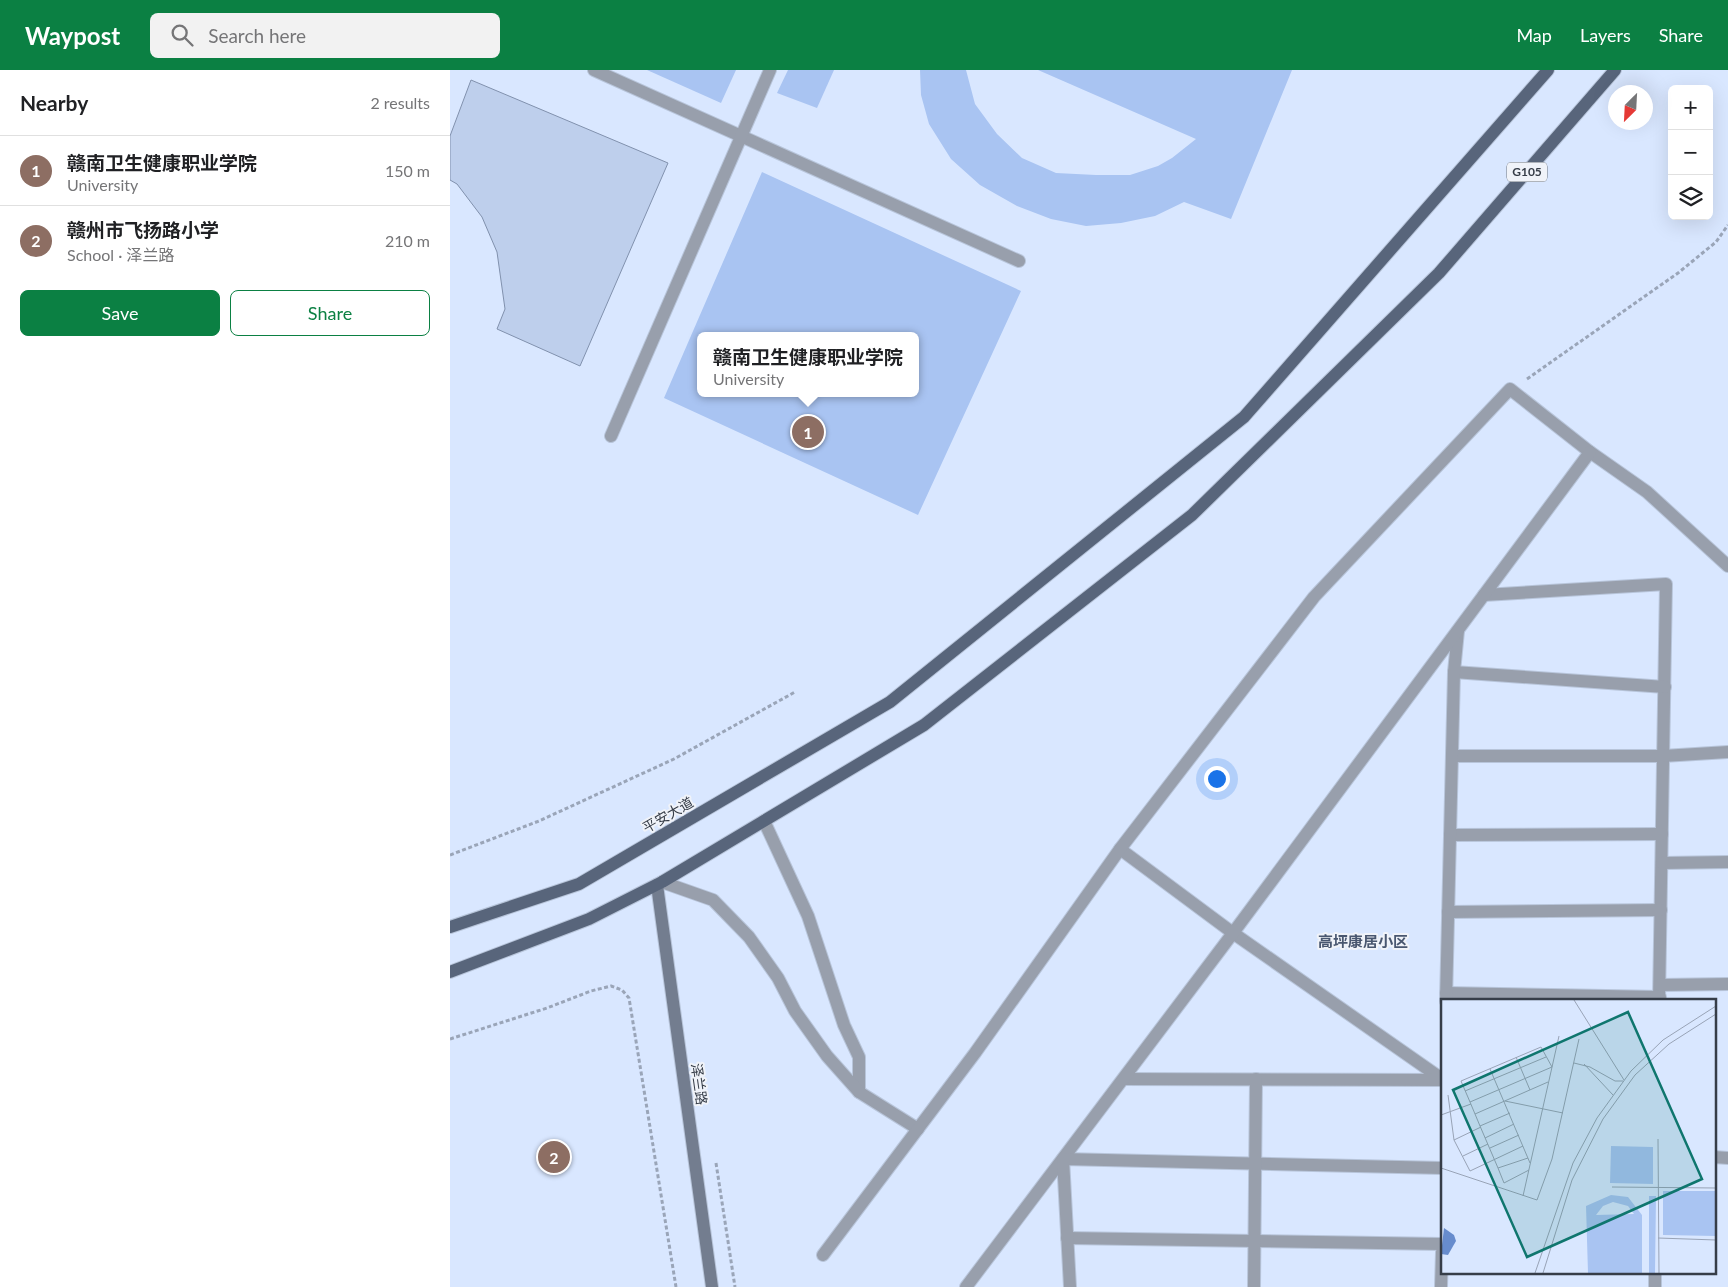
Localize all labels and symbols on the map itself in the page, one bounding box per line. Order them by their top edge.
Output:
north arrow [1608,85,1653,130]
road number: G105 [1507,162,1547,181]
pin: 1 [792,413,824,451]
your location [1204,766,1230,792]
street label: 平安大道 [639,793,696,836]
district label: 高坪康居小区 [1318,932,1408,950]
inset map [1441,999,1716,1274]
street label: 泽兰路 [688,1062,711,1106]
pin: 2 [538,1138,570,1176]

